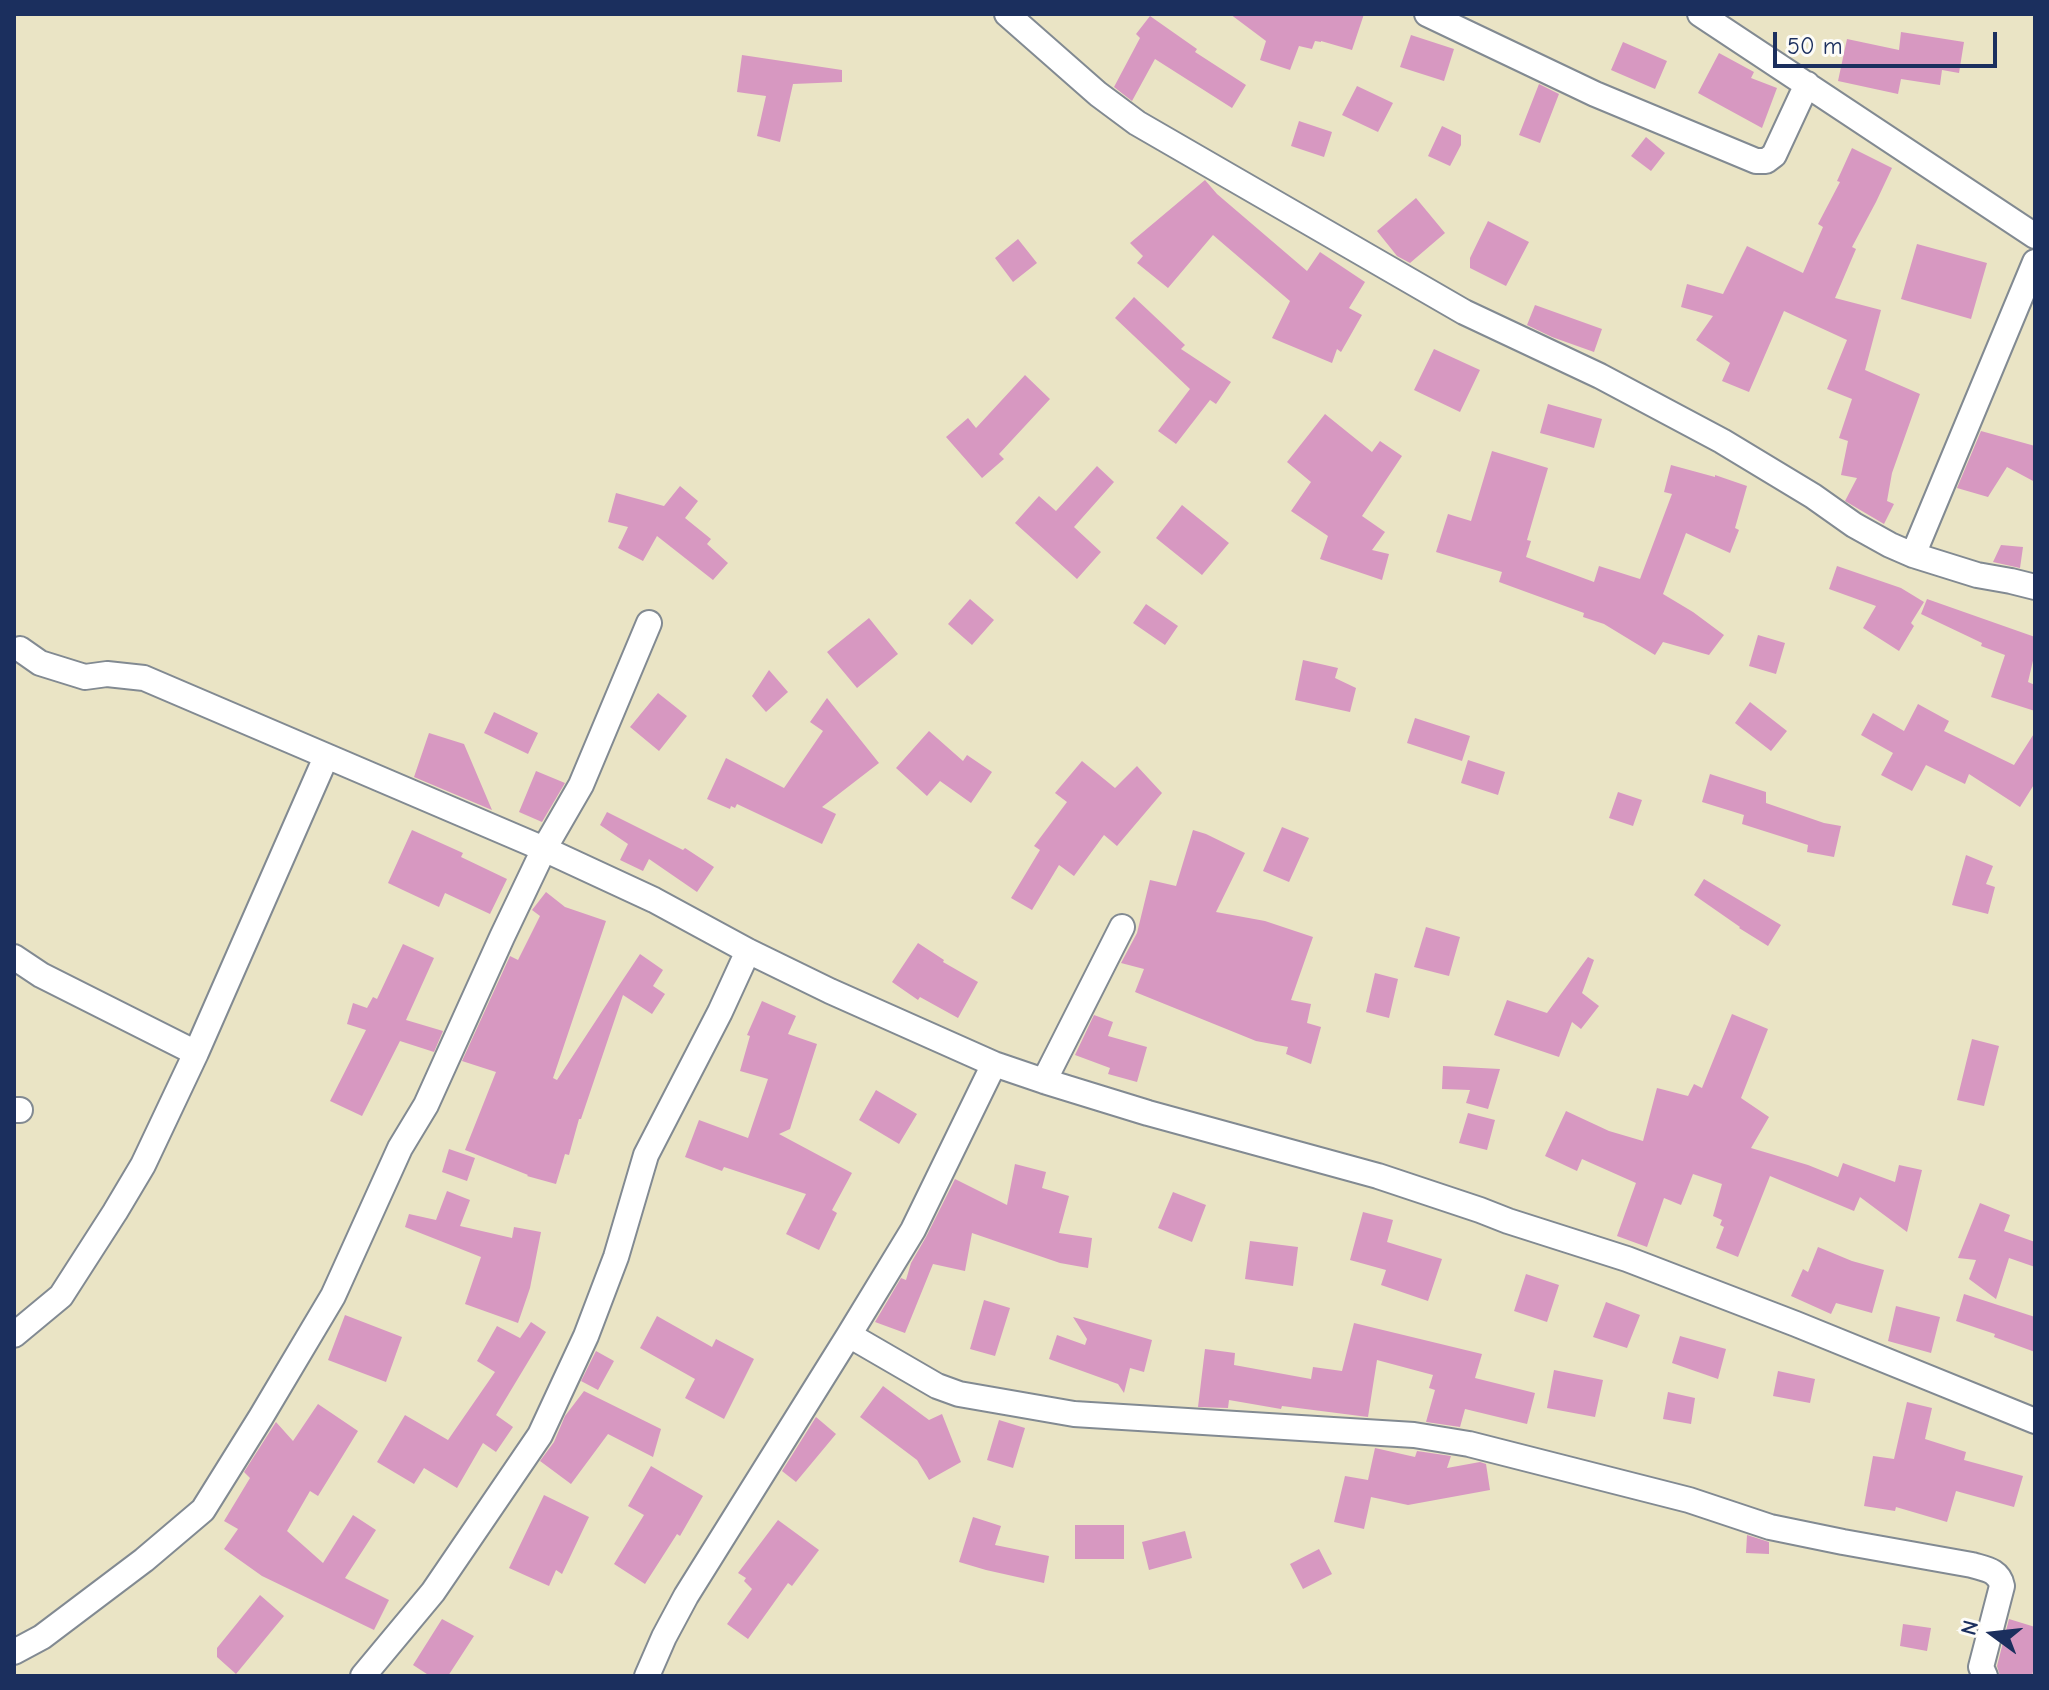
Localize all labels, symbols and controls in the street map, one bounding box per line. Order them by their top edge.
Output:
scale bar [1777,16,2001,66]
text: 50 m [1787,32,1843,60]
north arrow [1953,1594,2033,1674]
text: N [1955,1617,1984,1638]

